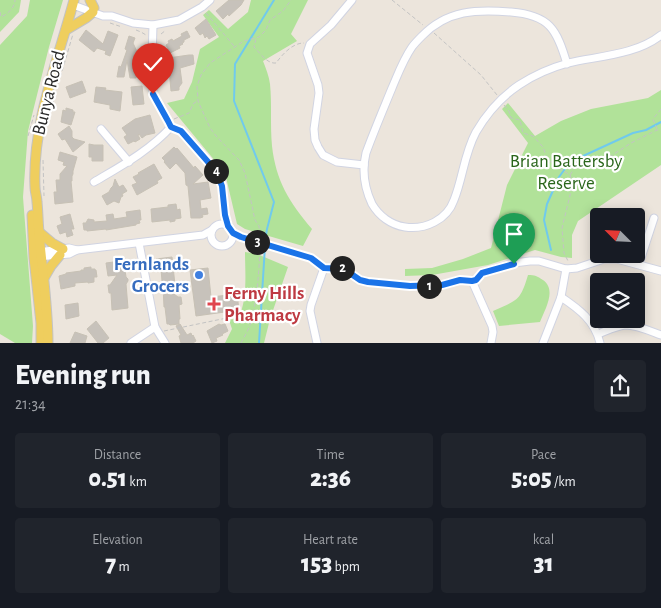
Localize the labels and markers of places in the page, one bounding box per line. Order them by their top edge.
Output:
pin [132,43,174,94]
pin: 4 [204,158,228,184]
pin [493,213,535,264]
pin: 3 [244,230,270,254]
place label: Fernlands Grocers [114,255,189,296]
pin: 2 [330,256,354,280]
marker: Fernlands Grocers [193,269,205,281]
pin: 1 [416,274,442,298]
place label: Ferny Hills Pharmacy [224,284,304,325]
marker: Ferny Hills Pharmacy [208,298,220,310]

